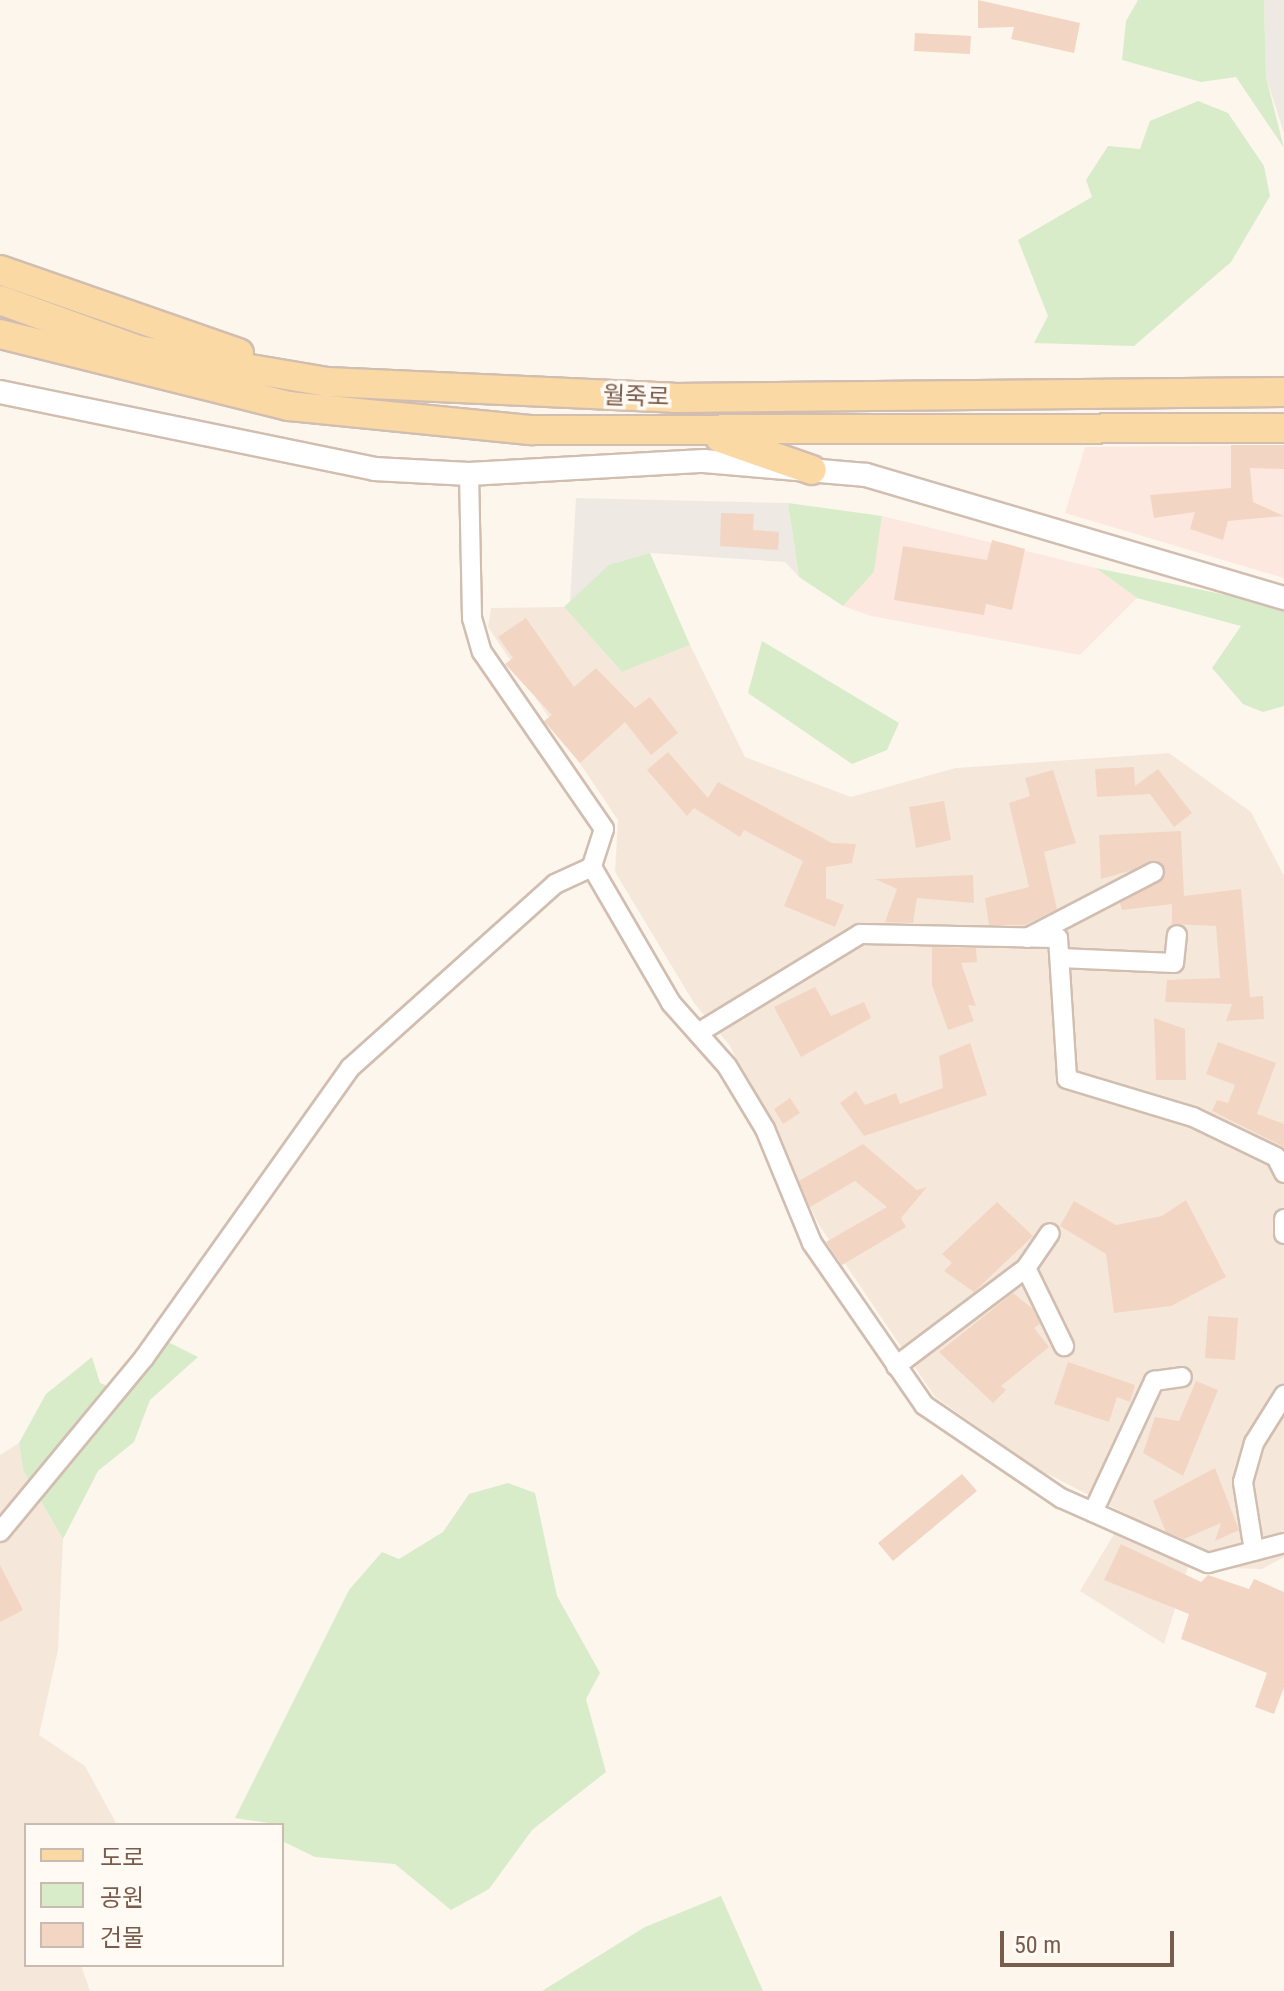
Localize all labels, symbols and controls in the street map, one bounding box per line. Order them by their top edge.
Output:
street label: 월죽로 [602,381,670,413]
legend [24,1823,284,1967]
text: 도로 [100,1844,144,1872]
text: 공원 [100,1884,144,1912]
scale bar [1004,1915,1178,1965]
text: 건물 [100,1924,144,1952]
text: 50 m [1014,1931,1061,1959]

